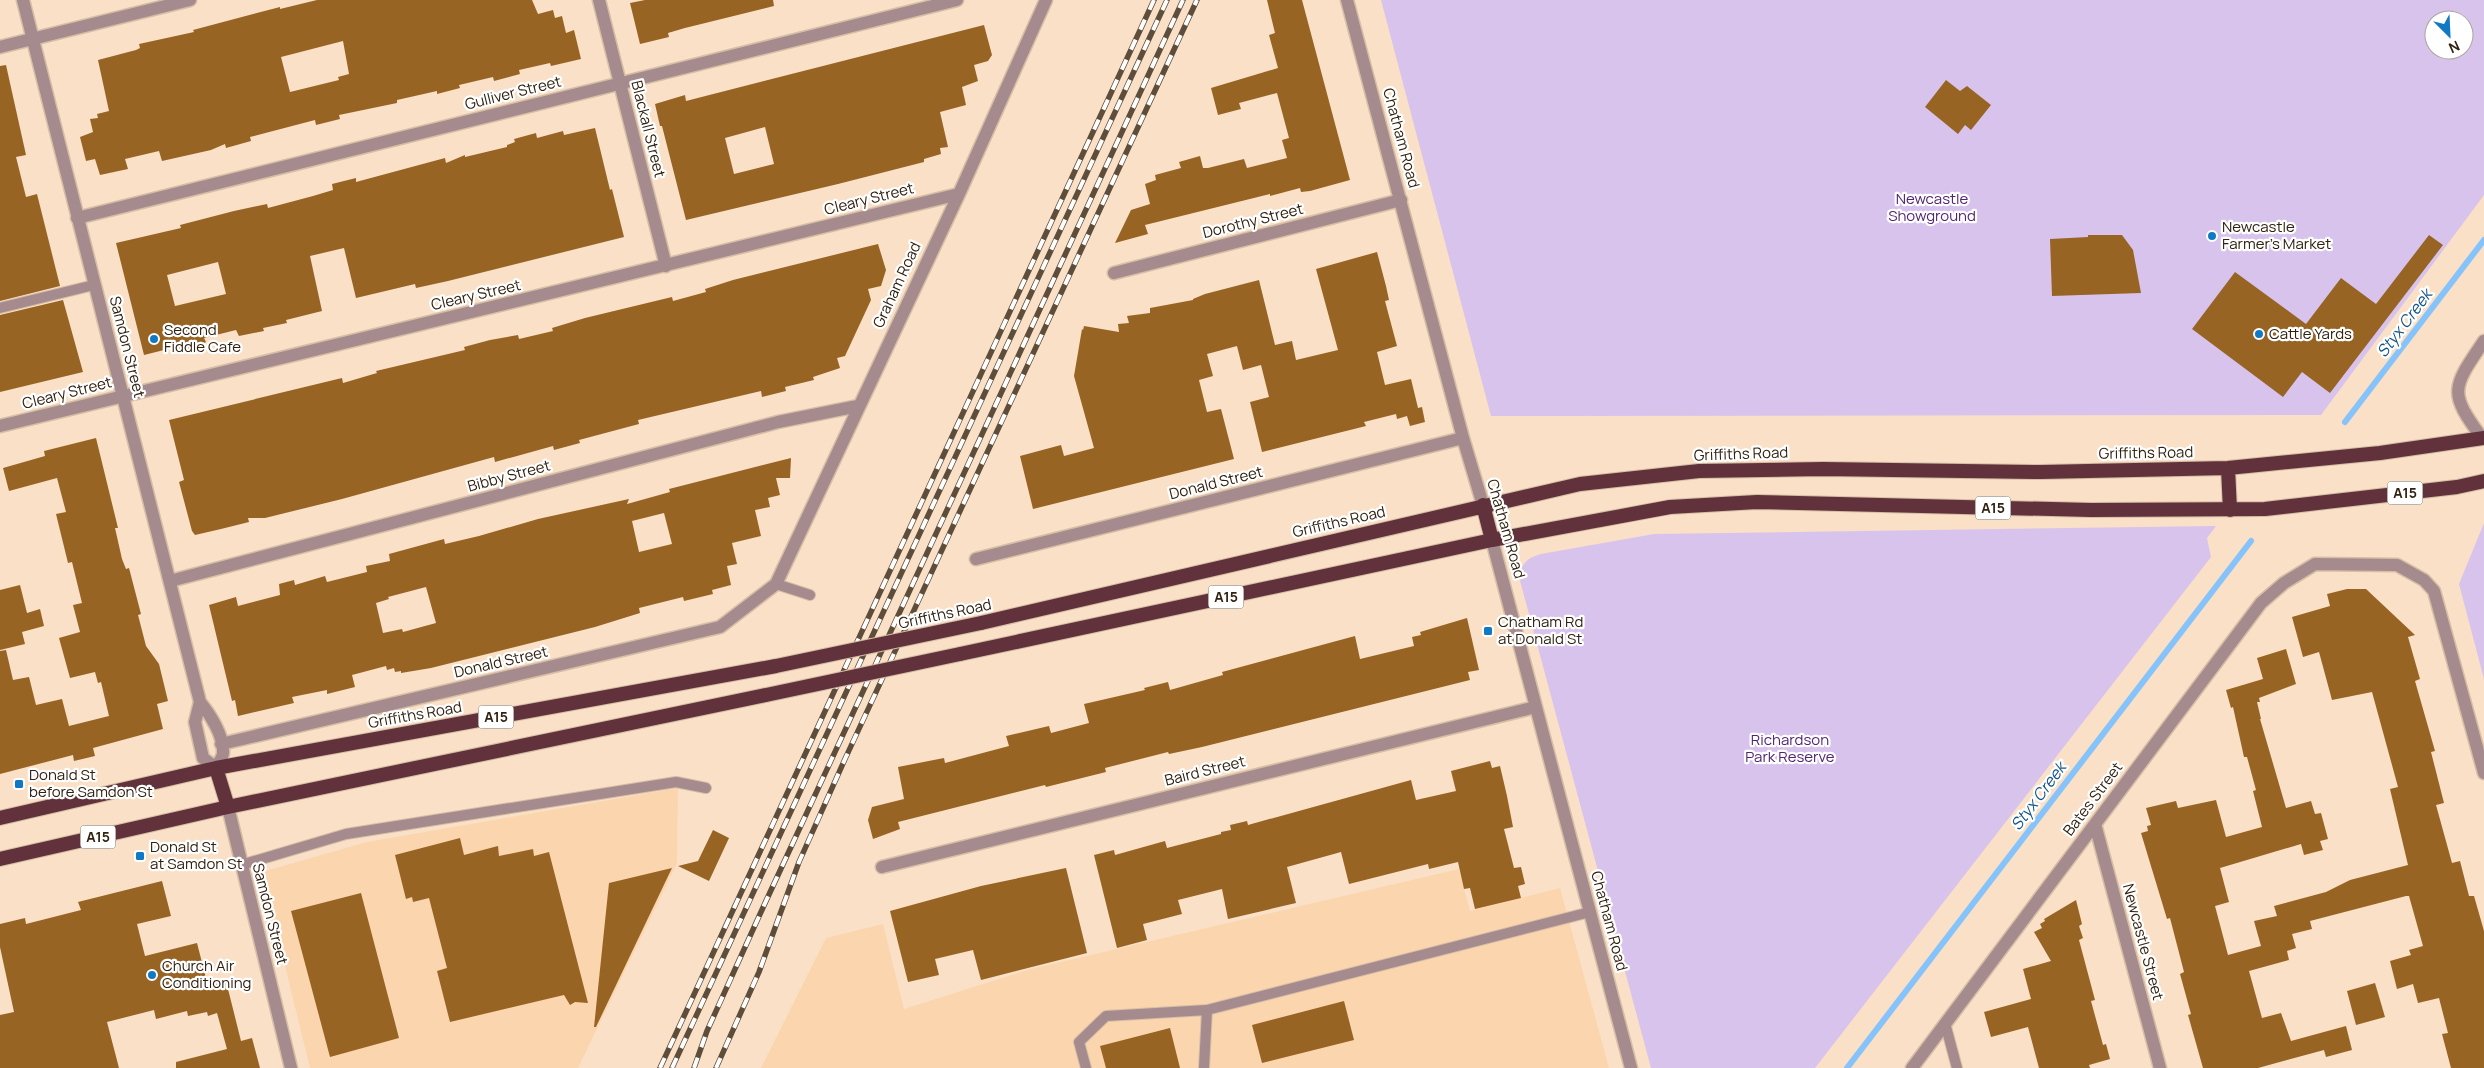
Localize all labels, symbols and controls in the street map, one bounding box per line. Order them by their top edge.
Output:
north arrow [2424,10,2474,60]
text: N [2446,37,2463,58]
street label: Gulliver Street [463,70,563,115]
street label: Blackall Street [626,78,671,180]
street label: Chatham Road [1378,86,1425,190]
street label: Cleary Street [822,177,916,220]
park label: Newcastle Showground [1888,188,1976,226]
street label: Dorothy Street [1200,198,1305,243]
place label: Newcastle Farmer's Market [2222,216,2331,254]
marker: Newcastle Farmer's Market [2206,230,2218,242]
street label: Graham Road [867,238,926,331]
street label: Cleary Street [429,274,523,315]
water label: Styx Creek [2371,283,2438,361]
street label: Samdon Street [105,294,150,400]
place label: Second Fiddle Cafe [164,319,241,357]
place label: Cattle Yards [2269,323,2352,344]
marker: Cattle Yards [2253,328,2265,340]
marker: Second Fiddle Cafe [148,333,160,345]
street label: Cleary Street [20,371,114,414]
street label: Griffiths Road [1693,441,1789,466]
street label: Griffiths Road [2099,441,2193,464]
street label: Bibby Street [465,454,553,497]
street label: Donald Street [1167,461,1265,504]
street label: Chatham Road [1482,477,1531,581]
road number: A15 [2388,482,2422,504]
road number: A15 [1976,496,2010,520]
street label: Griffiths Road [1290,501,1387,542]
road number: A15 [1208,586,1244,608]
street label: Griffiths Road [896,593,993,634]
place label: Chatham Rd at Donald St [1498,611,1583,649]
marker: Chatham Rd at Donald St [1482,625,1494,637]
street label: Donald Street [452,641,550,683]
street label: Griffiths Road [367,696,463,733]
road number: A15 [478,706,514,729]
park label: Richardson Park Reserve [1745,729,1835,767]
street label: Baird Street [1162,750,1247,791]
water label: Styx Creek [2005,756,2072,834]
street label: Bates Street [2058,758,2127,840]
place label: Donald St before Samdon St [29,764,153,802]
marker: Donald St before Samdon St [13,778,25,790]
road number: A15 [80,826,116,849]
place label: Donald St at Samdon St [150,836,243,874]
marker: Donald St at Samdon St [134,850,146,862]
street label: Samdon Street [248,861,293,967]
street label: Chatham Road [1586,869,1633,973]
street label: Newcastle Street [2118,881,2169,1002]
place label: Church Air Conditioning [162,955,251,993]
marker: Church Air Conditioning [146,969,158,981]

